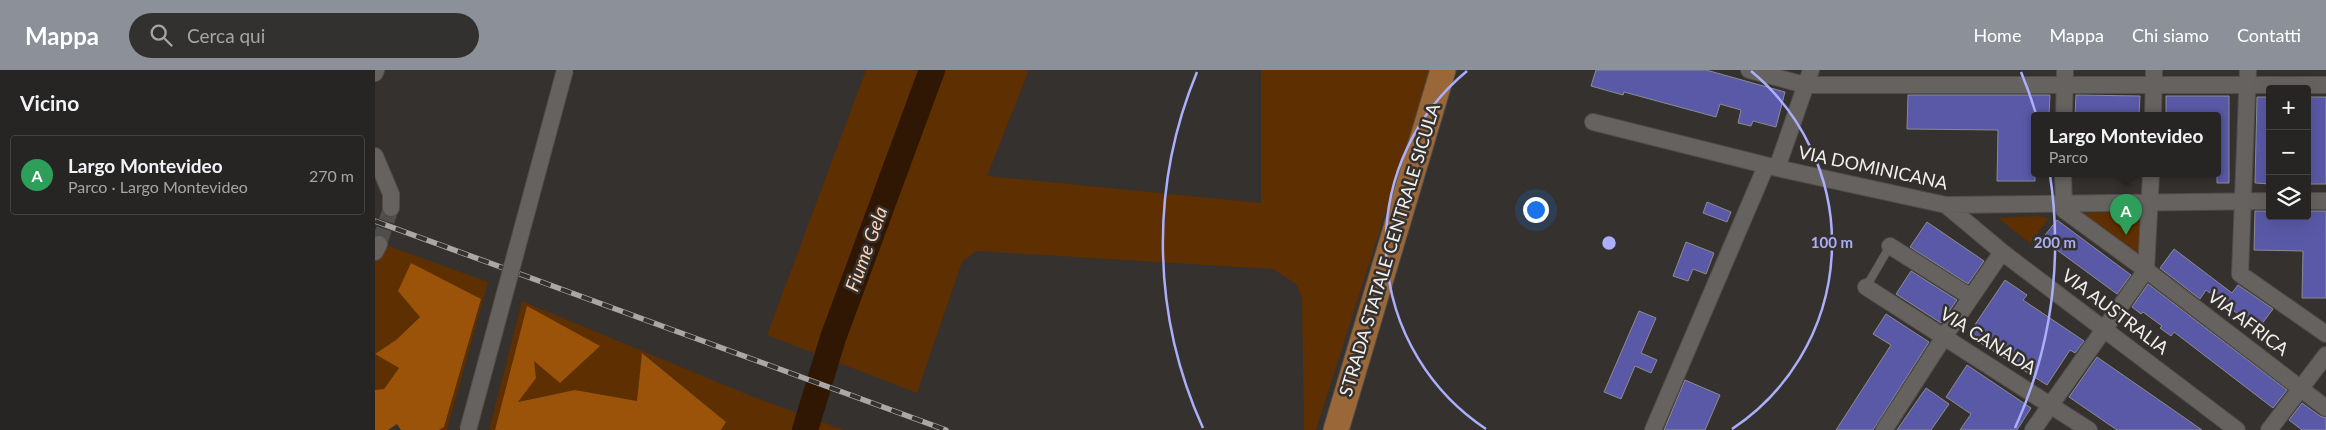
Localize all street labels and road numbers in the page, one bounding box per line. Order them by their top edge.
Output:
street label: STRADA STATALE CENTRALE SICULA [1334,100,1444,399]
street label: VIA DOMINICANA [1796,140,1951,194]
street label: VIA AUSTRALIA [2058,264,2174,359]
street label: VIA AFRICA [2204,285,2294,360]
street label: VIA CANADA [1936,302,2041,379]

